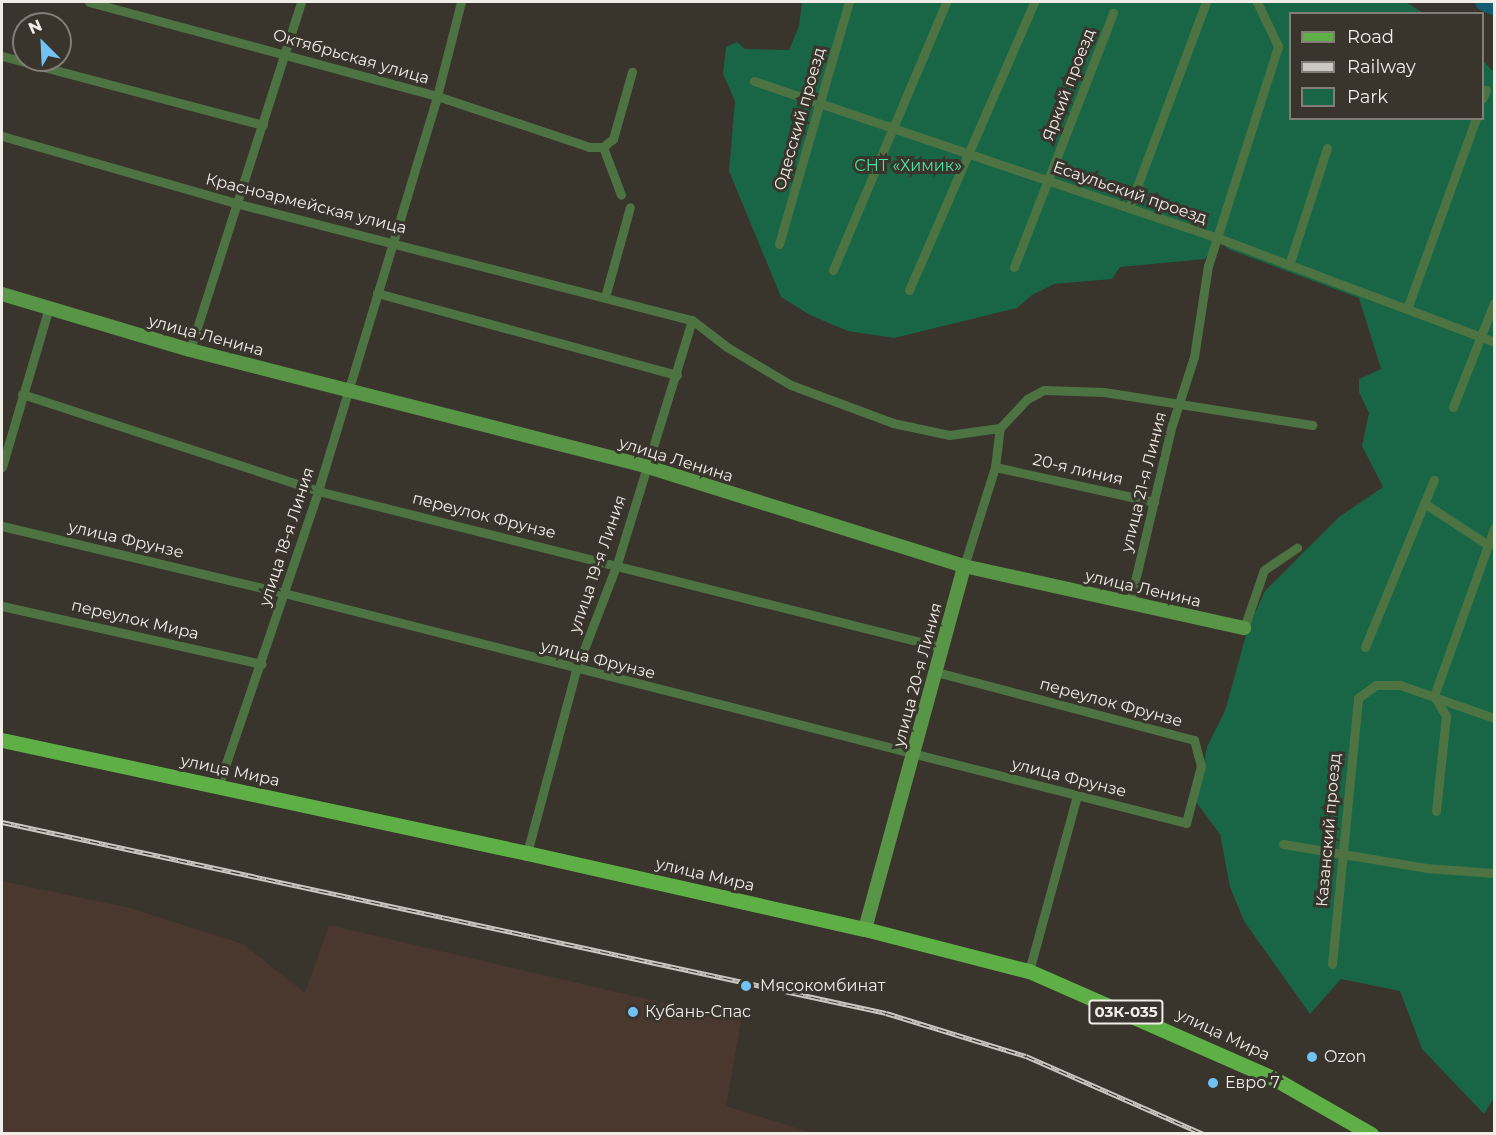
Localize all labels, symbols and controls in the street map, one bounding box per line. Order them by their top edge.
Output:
north arrow [12,12,72,72]
legend [1289,12,1484,120]
text: N [26,16,45,38]
street label: Октябрьская улица [271,25,431,89]
street label: Яркий проезд [1039,26,1099,144]
text: Road [1347,26,1394,48]
street label: Одесский проезд [770,45,830,193]
text: Railway [1347,56,1416,78]
text: Park [1347,86,1388,108]
park label: СНТ «Химик» [854,156,962,176]
street label: Есаульский проезд [1050,158,1210,228]
street label: Красноармейская улица [204,170,408,238]
street label: улица Ленина [146,311,266,361]
street label: улица 21-я Линия [1117,410,1171,554]
street label: улица Ленина [617,433,735,487]
street label: 20-я линия [1031,450,1125,490]
street label: улица 18-я Линия [255,465,319,609]
street label: переулок Фрунзе [410,489,558,543]
street label: улица 19-я Линия [565,493,631,635]
street label: улица Фрунзе [66,517,186,563]
street label: улица Ленина [1083,566,1203,612]
street label: переулок Мира [69,596,201,644]
street label: улица 20-я Линия [889,601,947,749]
street label: улица Фрунзе [539,636,657,684]
street label: переулок Фрунзе [1037,675,1185,731]
street label: улица Мира [179,751,281,791]
street label: Казанский проезд [1313,752,1345,908]
street label: улица Фрунзе [1010,754,1128,802]
street label: улица Мира [654,854,756,896]
place label: Мясокомбинат [760,976,885,996]
marker: Мясокомбинат [737,977,755,995]
road number: 03К-035 [1087,1000,1165,1024]
place label: Кубань-Спас [645,1002,751,1022]
marker: Кубань-Спас [626,1005,640,1019]
street label: улица Мира [1173,1005,1273,1065]
place label: Ozon [1324,1047,1366,1067]
marker: Ozon [1305,1050,1319,1064]
place label: Евро 7 [1225,1073,1280,1093]
marker: Евро 7 [1206,1076,1220,1090]

